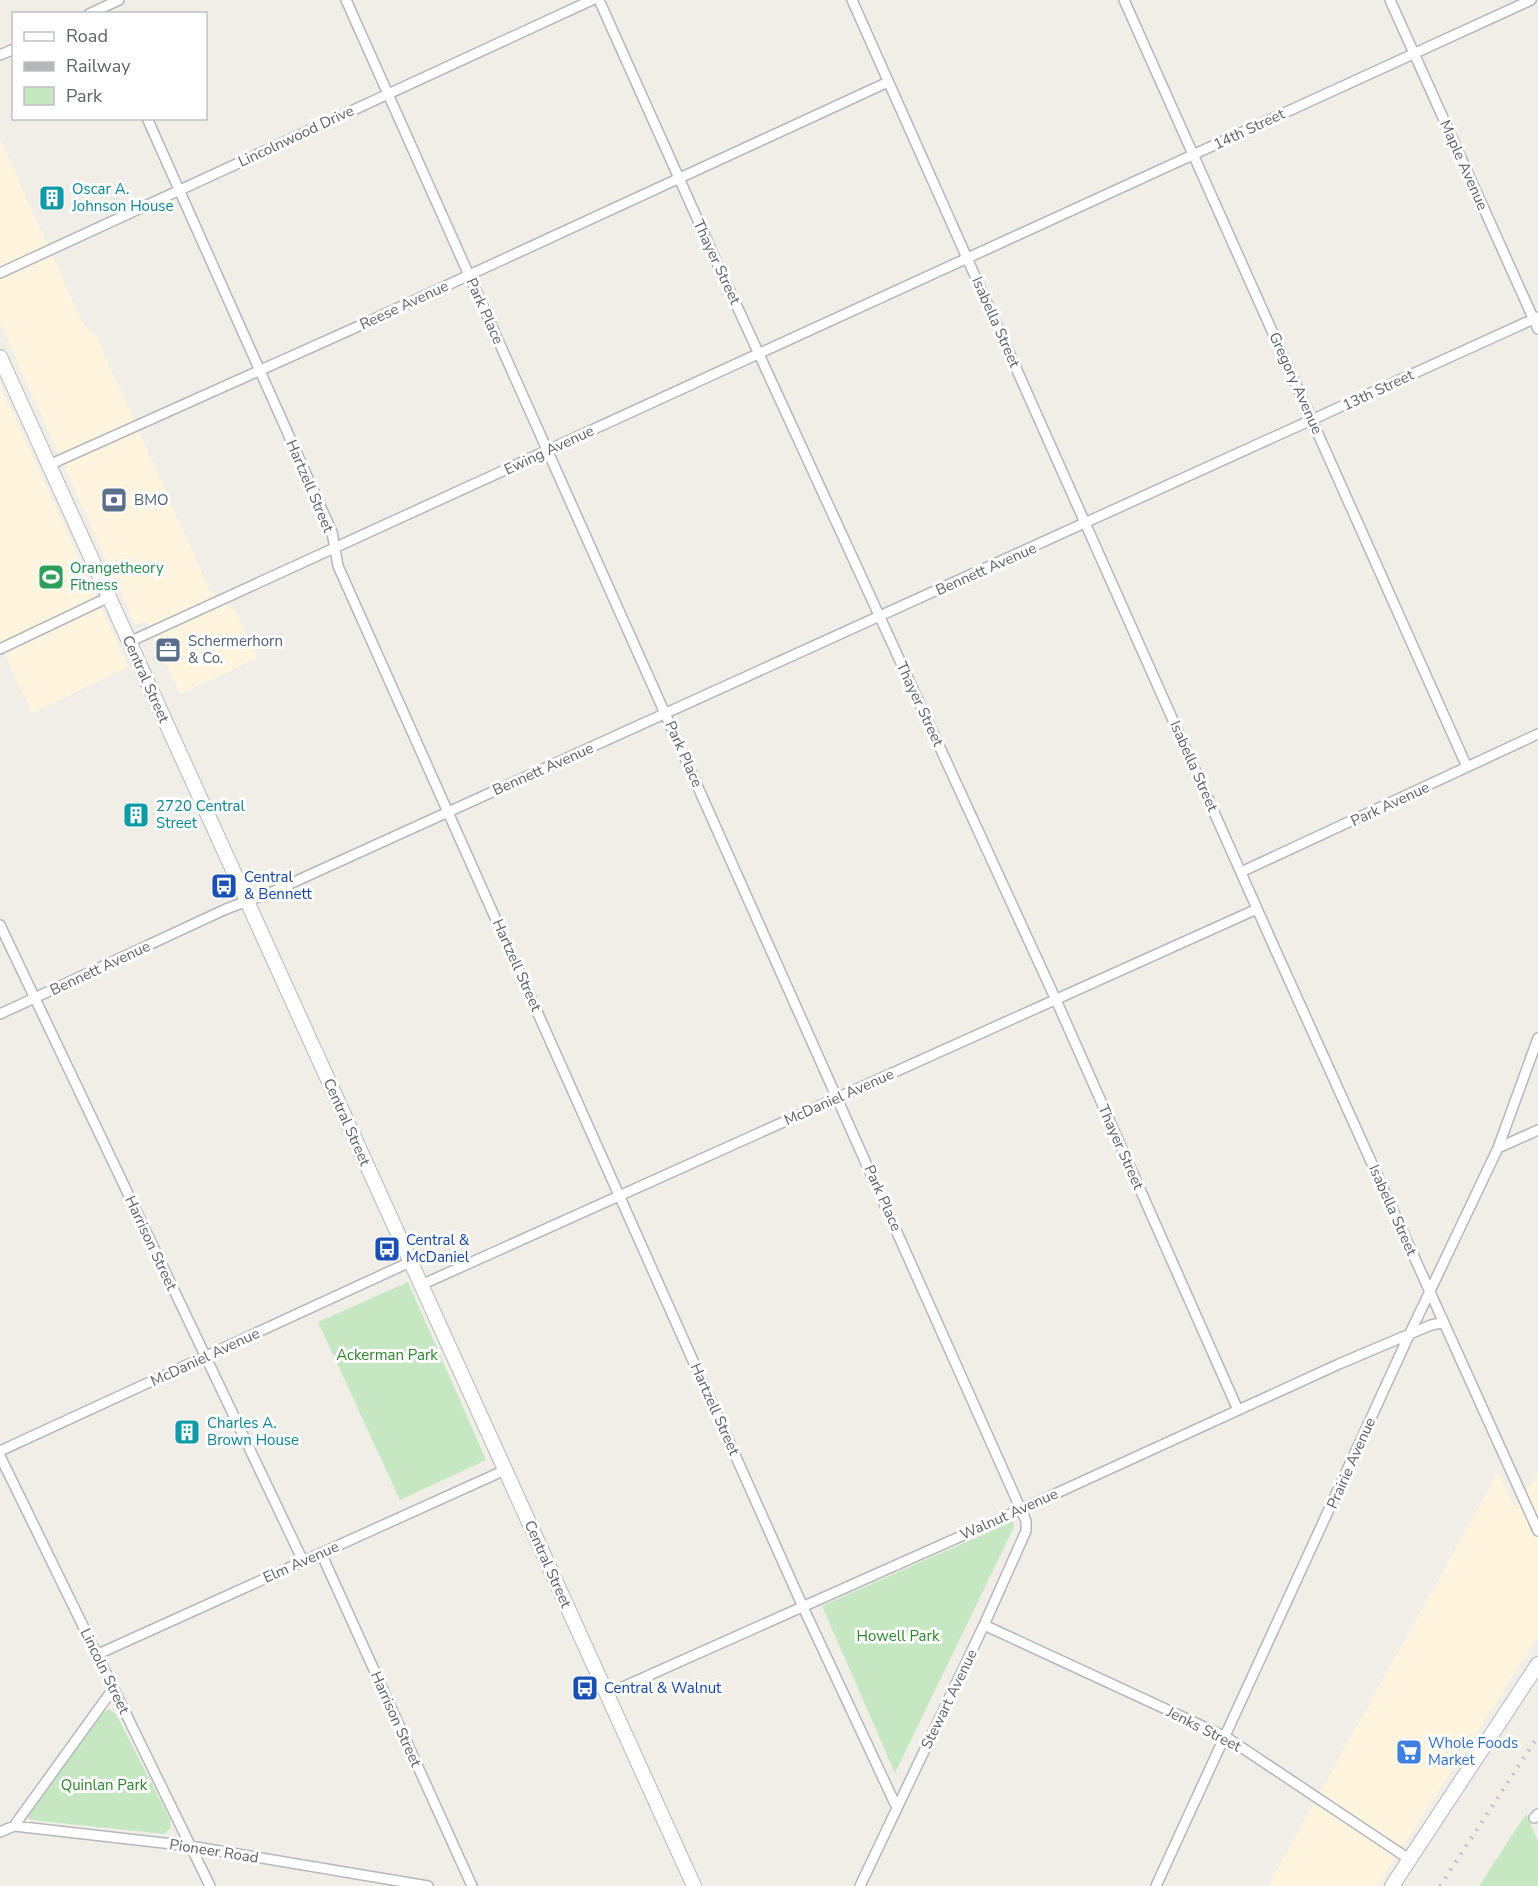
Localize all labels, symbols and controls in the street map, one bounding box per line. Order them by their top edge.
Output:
legend [12,12,207,120]
text: Road [66,24,108,48]
text: Railway [66,54,131,78]
text: Park [66,84,103,108]
street label: Lincolnwood Drive [235,100,357,172]
street label: 14th Street [1210,103,1289,154]
street label: Maple Avenue [1435,117,1493,213]
place label: Oscar A. Johnson House [71,179,174,216]
building icon: Oscar A. Johnson House [37,183,67,213]
street label: Thayer Street [689,216,746,308]
street label: Isabella Street [967,273,1025,371]
street label: Park Place [462,275,508,347]
street label: Reese Avenue [356,276,452,334]
street label: Gregory Avenue [1265,329,1327,437]
street label: 13th Street [1339,364,1418,415]
street label: Ewing Avenue [501,420,597,480]
street label: Hartzell Street [281,437,339,536]
bank icon: BMO [99,485,129,515]
place label: BMO [134,490,168,510]
street label: Bennett Avenue [932,538,1040,600]
place label: Orangetheory Fitness [70,558,164,595]
sports icon: Orangetheory Fitness [36,562,66,592]
place label: Schermerhorn & Co. [188,631,283,668]
street label: Central Street [118,632,175,727]
office icon: Schermerhorn & Co. [153,635,183,665]
street label: Thayer Street [892,658,949,750]
street label: Isabella Street [1165,717,1223,815]
street label: Park Place [661,718,707,790]
street label: Bennett Avenue [489,738,597,800]
street label: Park Avenue [1347,777,1433,831]
place label: 2720 Central Street [156,796,245,833]
building icon: 2720 Central Street [121,800,151,830]
place label: Central & Bennett [244,867,312,904]
bus stop icon: Central & Bennett [209,871,239,901]
street label: Hartzell Street [488,916,547,1015]
street label: Bennett Avenue [47,936,153,1000]
street label: McDaniel Avenue [781,1064,897,1130]
street label: Central Street [319,1075,376,1170]
street label: Thayer Street [1093,1101,1149,1193]
street label: Isabella Street [1364,1161,1422,1259]
street label: Park Place [860,1162,906,1234]
street label: Harrison Street [120,1192,182,1294]
place label: Central & McDaniel [406,1230,470,1267]
bus stop icon: Central & McDaniel [372,1234,402,1264]
street label: McDaniel Avenue [147,1323,263,1391]
park label: Ackerman Park [336,1345,438,1365]
street label: Hartzell Street [686,1360,745,1459]
place label: Charles A. Brown House [207,1413,299,1450]
street label: Prairie Avenue [1322,1414,1380,1512]
building icon: Charles A. Brown House [172,1417,202,1447]
street label: Walnut Avenue [957,1483,1061,1545]
street label: Central Street [520,1517,577,1612]
street label: Elm Avenue [260,1536,342,1588]
street label: Lincoln Street [76,1625,135,1718]
park label: Howell Park [857,1626,940,1646]
street label: Stewart Avenue [916,1646,982,1752]
street label: Harrison Street [366,1668,426,1771]
bus stop icon: Central & Walnut [570,1673,600,1703]
place label: Central & Walnut [604,1678,722,1698]
street label: Jenks Street [1163,1701,1245,1757]
place label: Whole Foods Market [1428,1733,1518,1770]
supermarket icon: Whole Foods Market [1394,1737,1424,1767]
park label: Quinlan Park [61,1775,148,1795]
street label: Pioneer Road [168,1834,260,1868]

